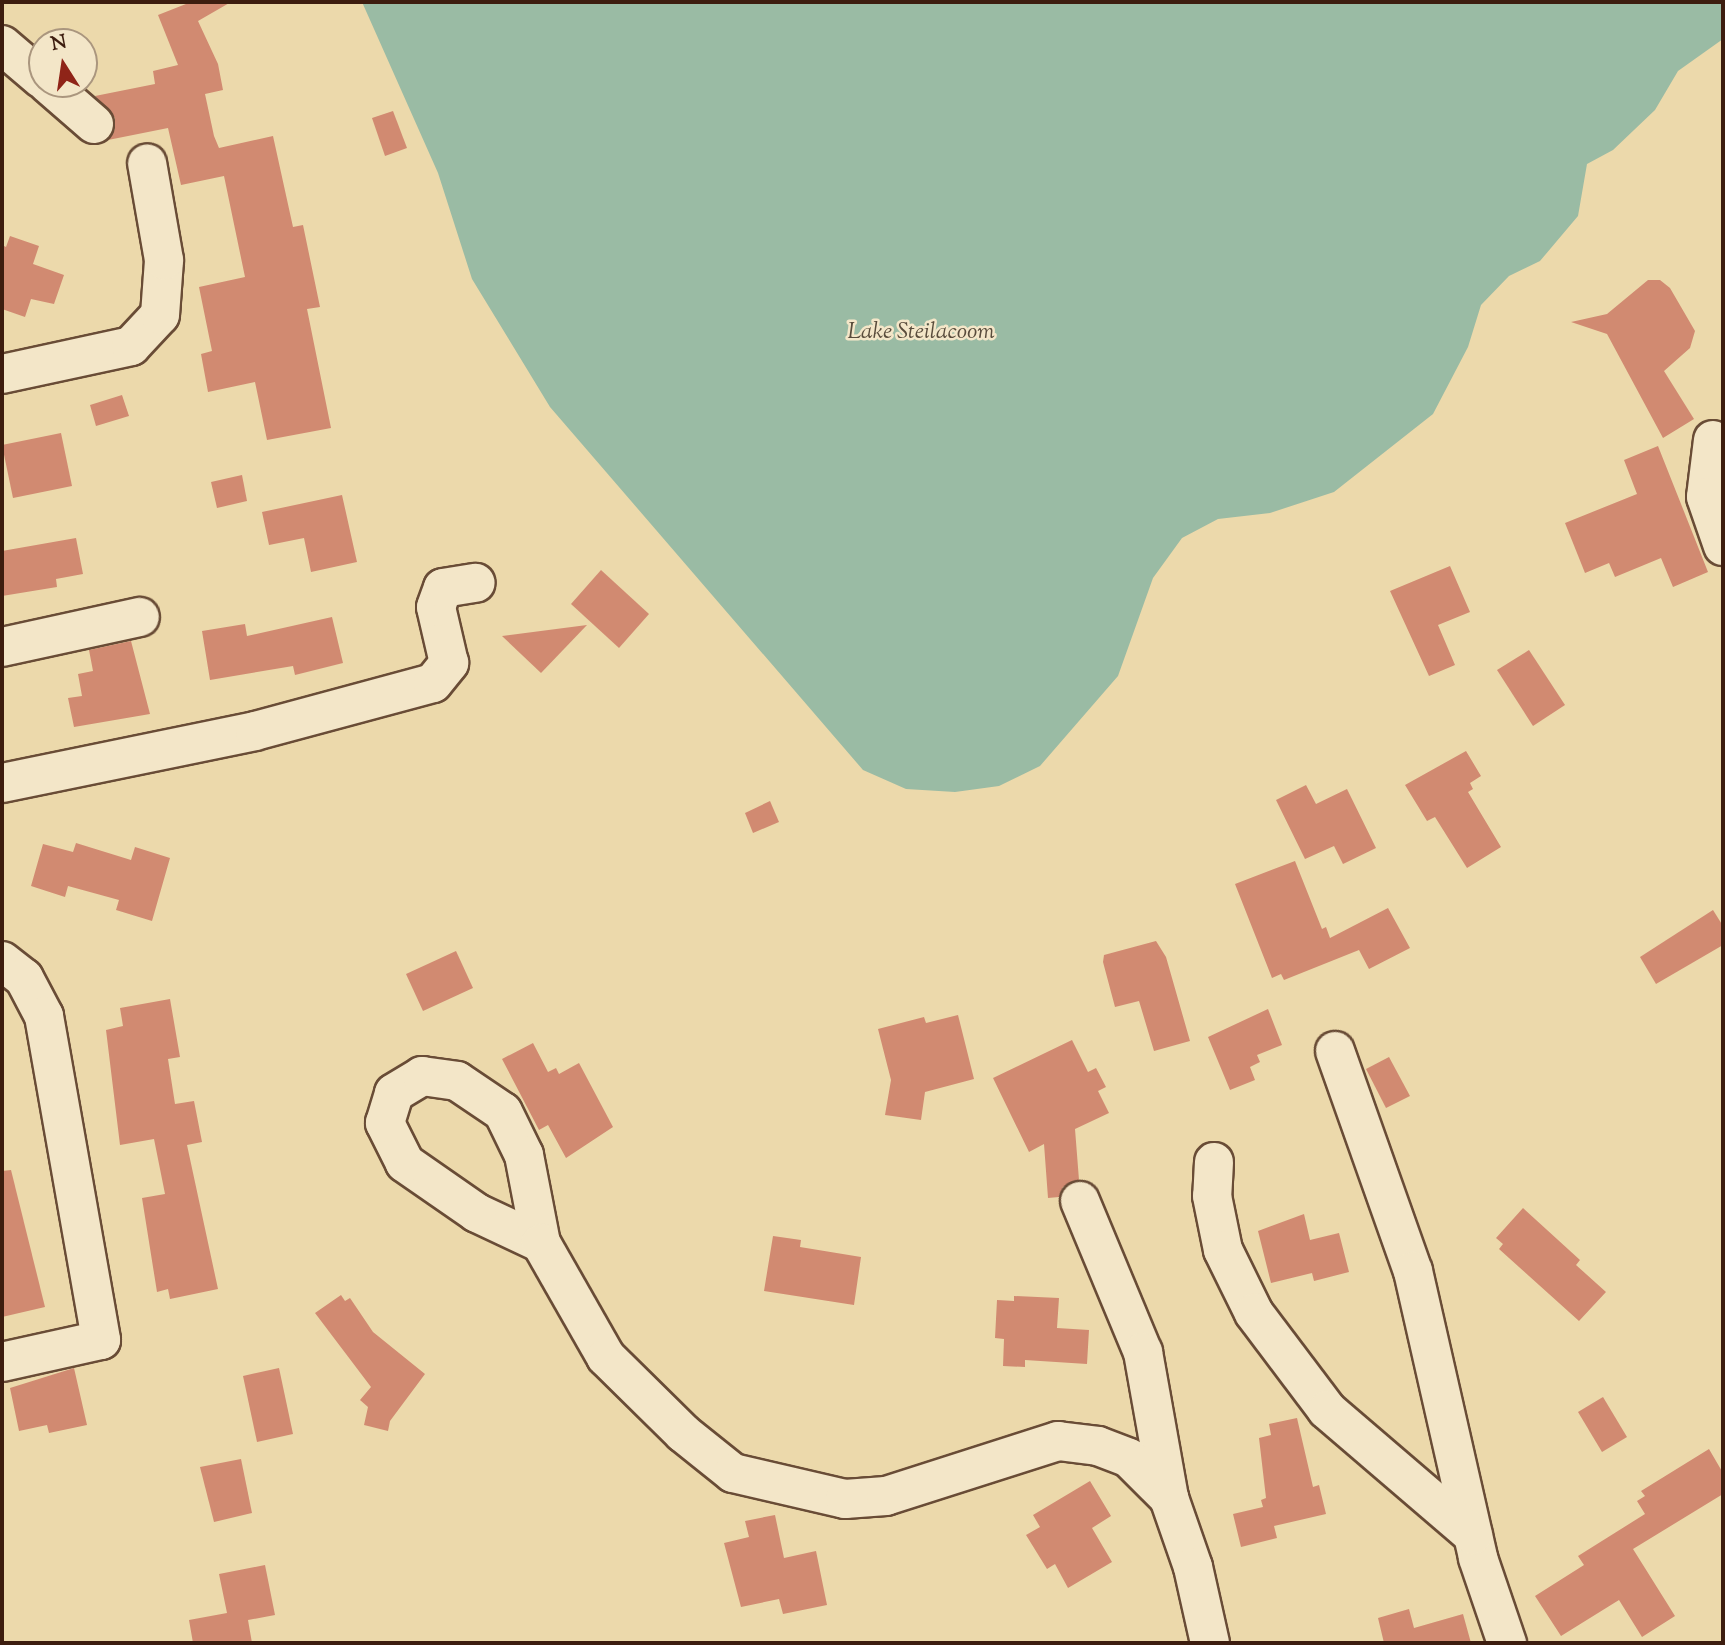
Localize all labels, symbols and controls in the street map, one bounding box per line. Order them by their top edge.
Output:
north arrow [28,28,98,98]
text: N [49,29,69,59]
water label: Lake Steilacoom [847,319,995,347]

